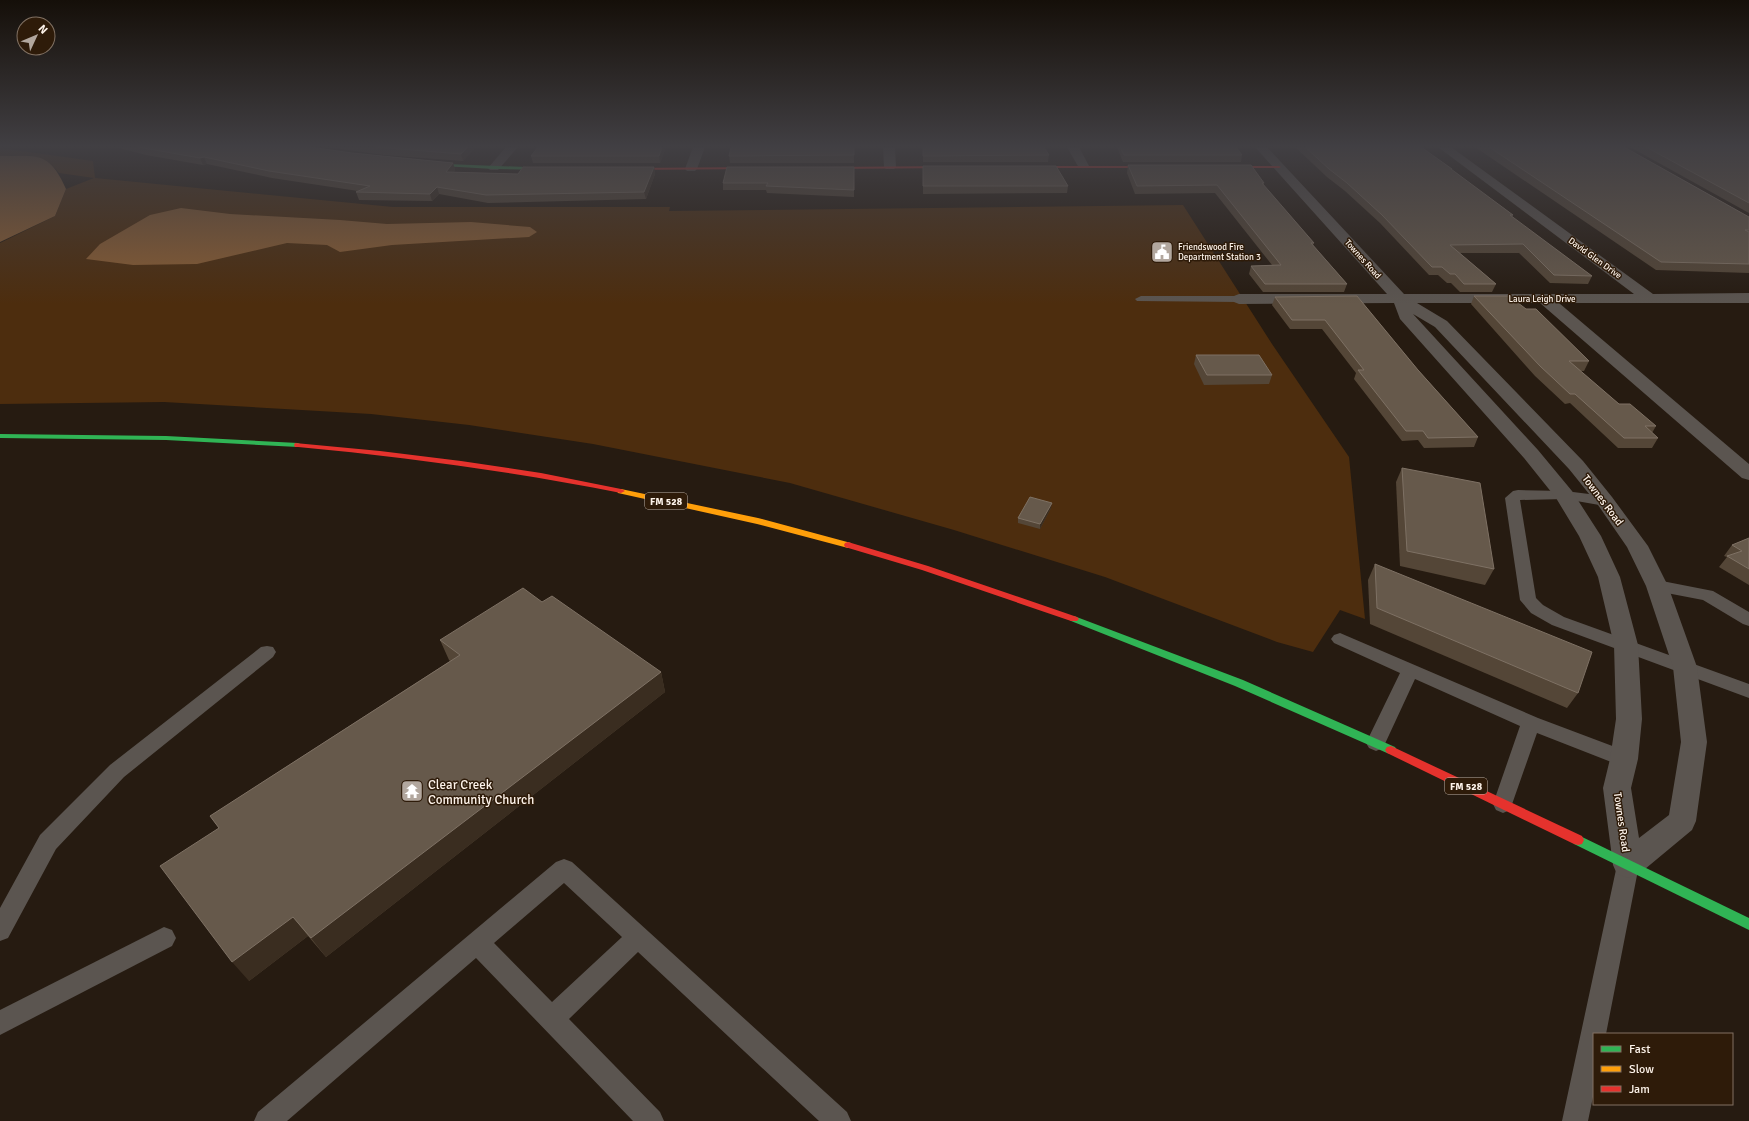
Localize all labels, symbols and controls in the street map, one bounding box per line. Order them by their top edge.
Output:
north arrow [16,16,56,56]
text: N [35,22,50,37]
street label: David Glen Drive [1566,235,1624,282]
street label: Townes Road [1342,237,1383,282]
public building icon: Friendswood Fire Department Station 3 [1149,239,1175,265]
place label: Friendswood Fire Department Station 3 [1178,242,1261,263]
street label: Laura Leigh Drive [1508,294,1576,305]
street label: Townes Road [1579,472,1626,528]
road number: FM 528 [645,493,687,509]
place label: Clear Creek Community Church [428,777,534,808]
temple icon: Clear Creek Community Church [399,778,425,804]
road number: FM 528 [1445,778,1487,794]
street label: Townes Road [1611,791,1632,853]
legend [1593,1033,1733,1105]
text: Fast [1629,1042,1650,1057]
text: Slow [1629,1062,1654,1077]
text: Jam [1629,1082,1650,1097]

